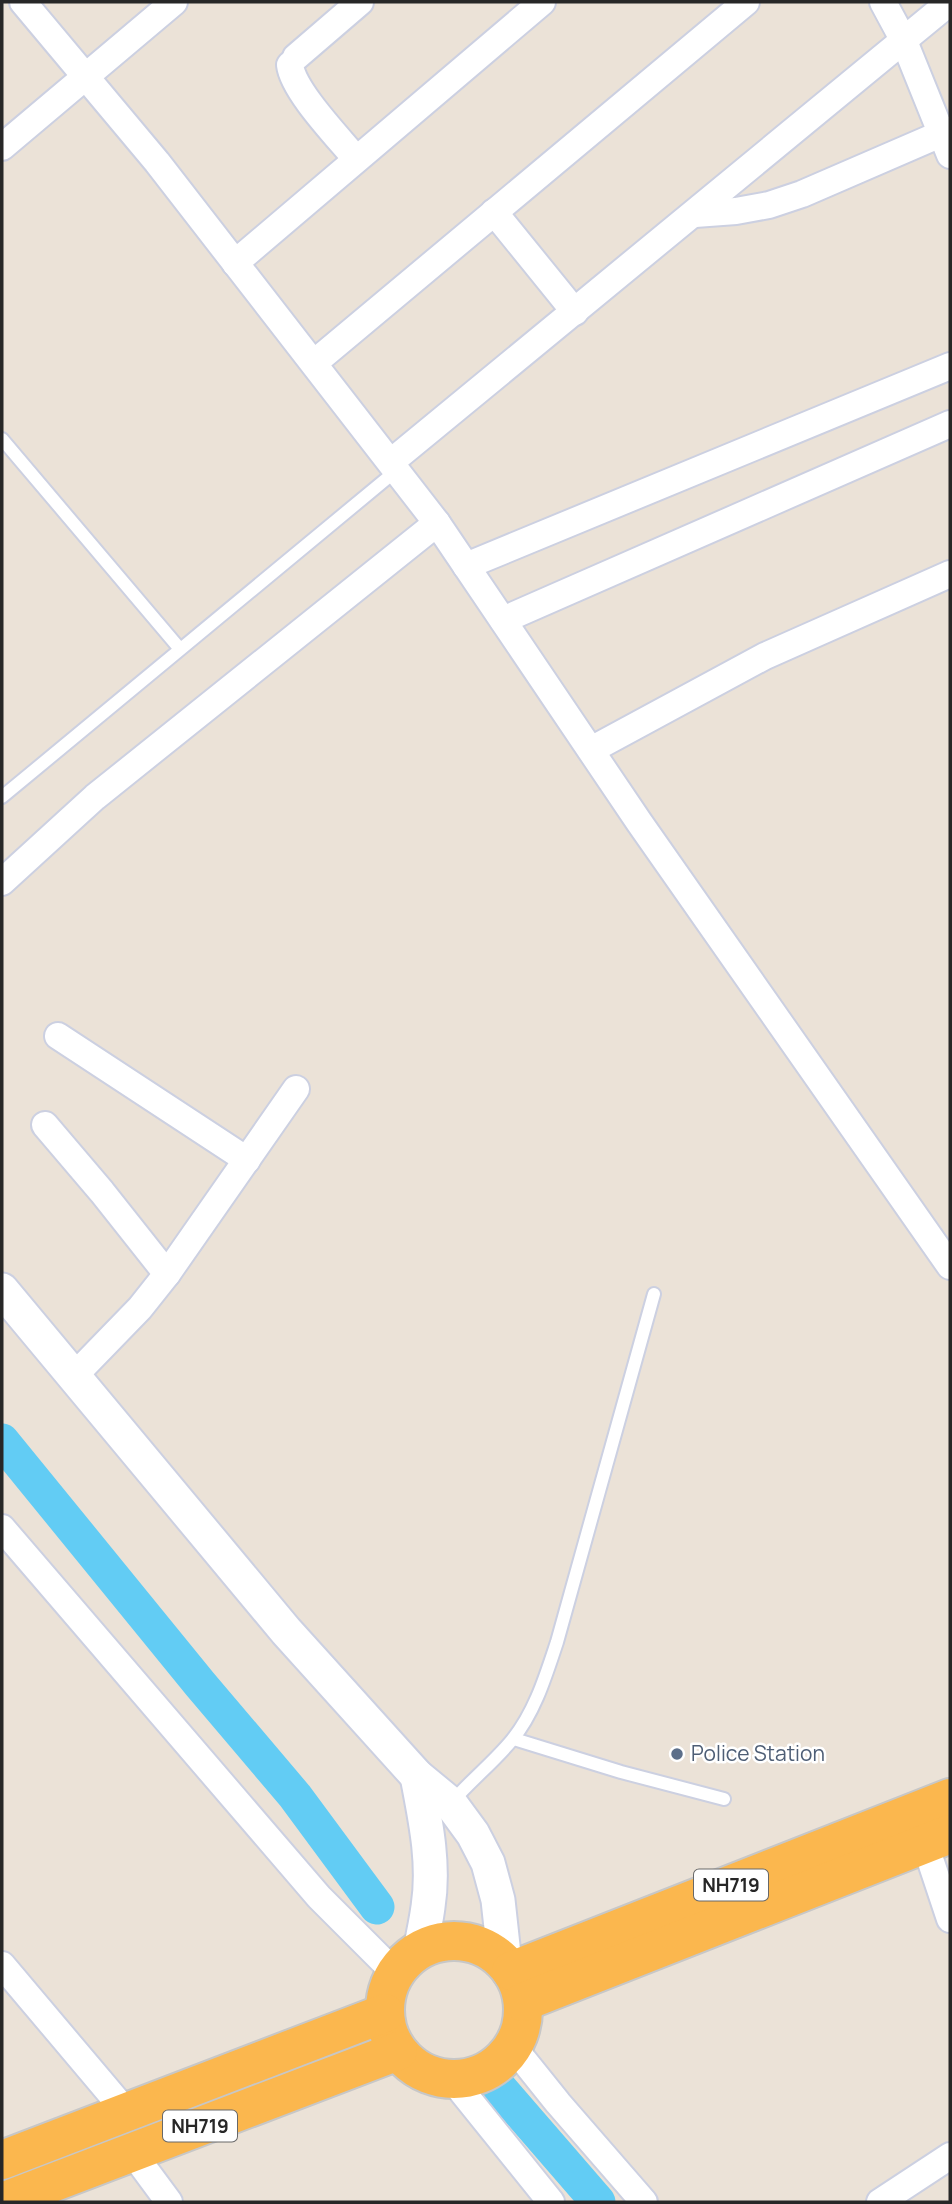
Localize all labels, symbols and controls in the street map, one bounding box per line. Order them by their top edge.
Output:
place label: Police Station [691,1739,825,1767]
marker: Police Station [669,1746,685,1762]
road number: NH719 [694,1870,768,1900]
road number: NH719 [163,2110,237,2142]

